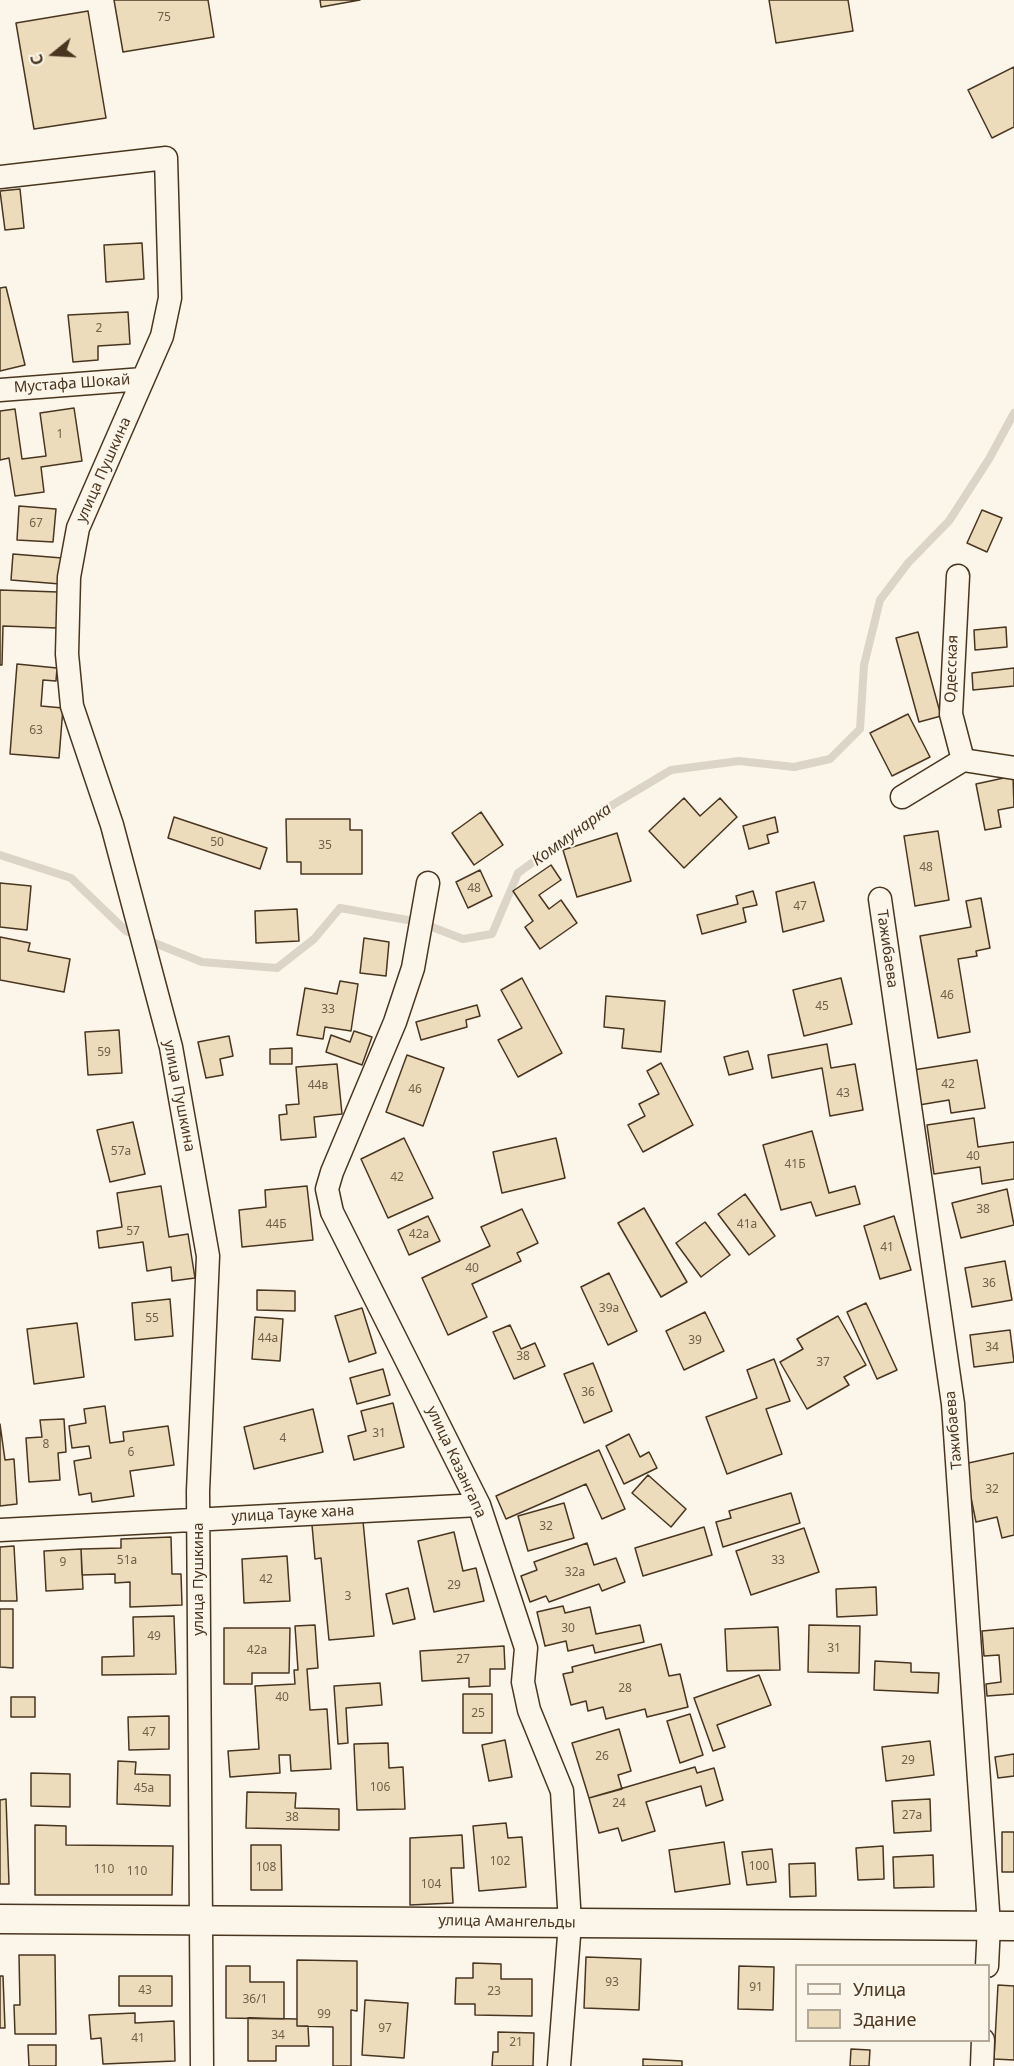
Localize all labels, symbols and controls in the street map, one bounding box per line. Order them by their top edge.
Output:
house number: 75 [157,11,171,25]
north arrow [24,24,84,84]
text: С [25,51,49,68]
house number: 2 [96,322,102,336]
street label: Мустафа Шокай [13,371,131,397]
street label: улица Пушкина [73,415,135,525]
house number: 1 [57,428,63,442]
house number: 67 [29,517,43,531]
street label: Одесская [942,635,962,703]
house number: 63 [29,724,43,738]
water label: Коммунарка [528,800,616,870]
house number: 50 [210,836,224,850]
house number: 35 [318,839,332,853]
house number: 48 [919,861,933,875]
house number: 48 [467,882,481,896]
house number: 47 [793,900,807,914]
street label: Тажибаева [873,909,901,989]
house number: 46 [940,989,954,1003]
house number: 45 [815,1000,829,1014]
house number: 33 [321,1003,335,1017]
street label: улица Пушкина [159,1039,199,1153]
house number: 59 [97,1046,111,1060]
house number: 42 [941,1078,955,1092]
house number: 44в [308,1079,328,1093]
house number: 46 [408,1083,422,1097]
house number: 43 [836,1087,850,1101]
house number: 57а [111,1145,131,1159]
house number: 40 [966,1150,980,1164]
house number: 41Б [784,1158,806,1172]
house number: 42 [390,1171,404,1185]
house number: 38 [976,1203,990,1217]
house number: 44Б [265,1218,287,1232]
house number: 41а [737,1218,757,1232]
house number: 57 [126,1225,140,1239]
house number: 42а [409,1228,429,1242]
house number: 41 [880,1241,894,1255]
house number: 40 [465,1262,479,1276]
house number: 36 [982,1277,996,1291]
house number: 39а [599,1302,619,1316]
house number: 55 [145,1312,159,1326]
house number: 44а [258,1332,278,1346]
house number: 39 [688,1334,702,1348]
house number: 34 [985,1341,999,1355]
house number: 38 [516,1350,530,1364]
house number: 37 [816,1356,830,1370]
house number: 36 [581,1386,595,1400]
street label: Тажибаева [942,1390,966,1470]
street label: улица Казангапа [422,1403,490,1521]
house number: 31 [372,1427,386,1441]
house number: 4 [280,1432,286,1446]
house number: 8 [43,1438,49,1452]
house number: 6 [128,1446,134,1460]
house number: 32 [985,1483,999,1497]
street label: улица Тауке хана [231,1502,355,1526]
house number: 32 [539,1520,553,1534]
street label: улица Пушкина [190,1522,208,1636]
house number: 51а [117,1554,137,1568]
house number: 33 [771,1554,785,1568]
house number: 9 [60,1556,66,1570]
house number: 32а [565,1566,585,1580]
house number: 42 [259,1573,273,1587]
house number: 29 [447,1579,461,1593]
house number: 3 [345,1590,351,1604]
house number: 30 [561,1622,575,1636]
house number: 49 [147,1630,161,1644]
house number: 31 [827,1642,841,1656]
house number: 42а [247,1644,267,1658]
house number: 27 [456,1653,470,1667]
house number: 28 [618,1682,632,1696]
house number: 40 [275,1691,289,1705]
house number: 25 [471,1707,485,1721]
house number: 47 [142,1726,156,1740]
house number: 26 [595,1750,609,1764]
house number: 29 [901,1754,915,1768]
house number: 106 [370,1781,390,1795]
house number: 45а [134,1782,154,1796]
house number: 24 [612,1797,626,1811]
house number: 27а [902,1809,922,1823]
house number: 38 [285,1811,299,1825]
house number: 102 [490,1855,510,1869]
house number: 100 [749,1860,769,1874]
house number: 108 [256,1861,276,1875]
house number: 110 [94,1863,114,1877]
house number: 110 [127,1865,147,1879]
house number: 104 [421,1878,441,1892]
street label: улица Амангельды [438,1912,576,1932]
legend [795,1964,990,2042]
house number: 93 [605,1976,619,1990]
text: Улица [853,1977,906,2001]
house number: 91 [749,1981,763,1995]
house number: 43 [138,1984,152,1998]
house number: 23 [487,1985,501,1999]
house number: 36/1 [242,1993,268,2007]
text: Здание [853,2007,916,2031]
house number: 99 [317,2008,331,2022]
house number: 97 [378,2022,392,2036]
house number: 34 [271,2029,285,2043]
house number: 41 [131,2032,145,2046]
house number: 21 [509,2036,523,2050]

